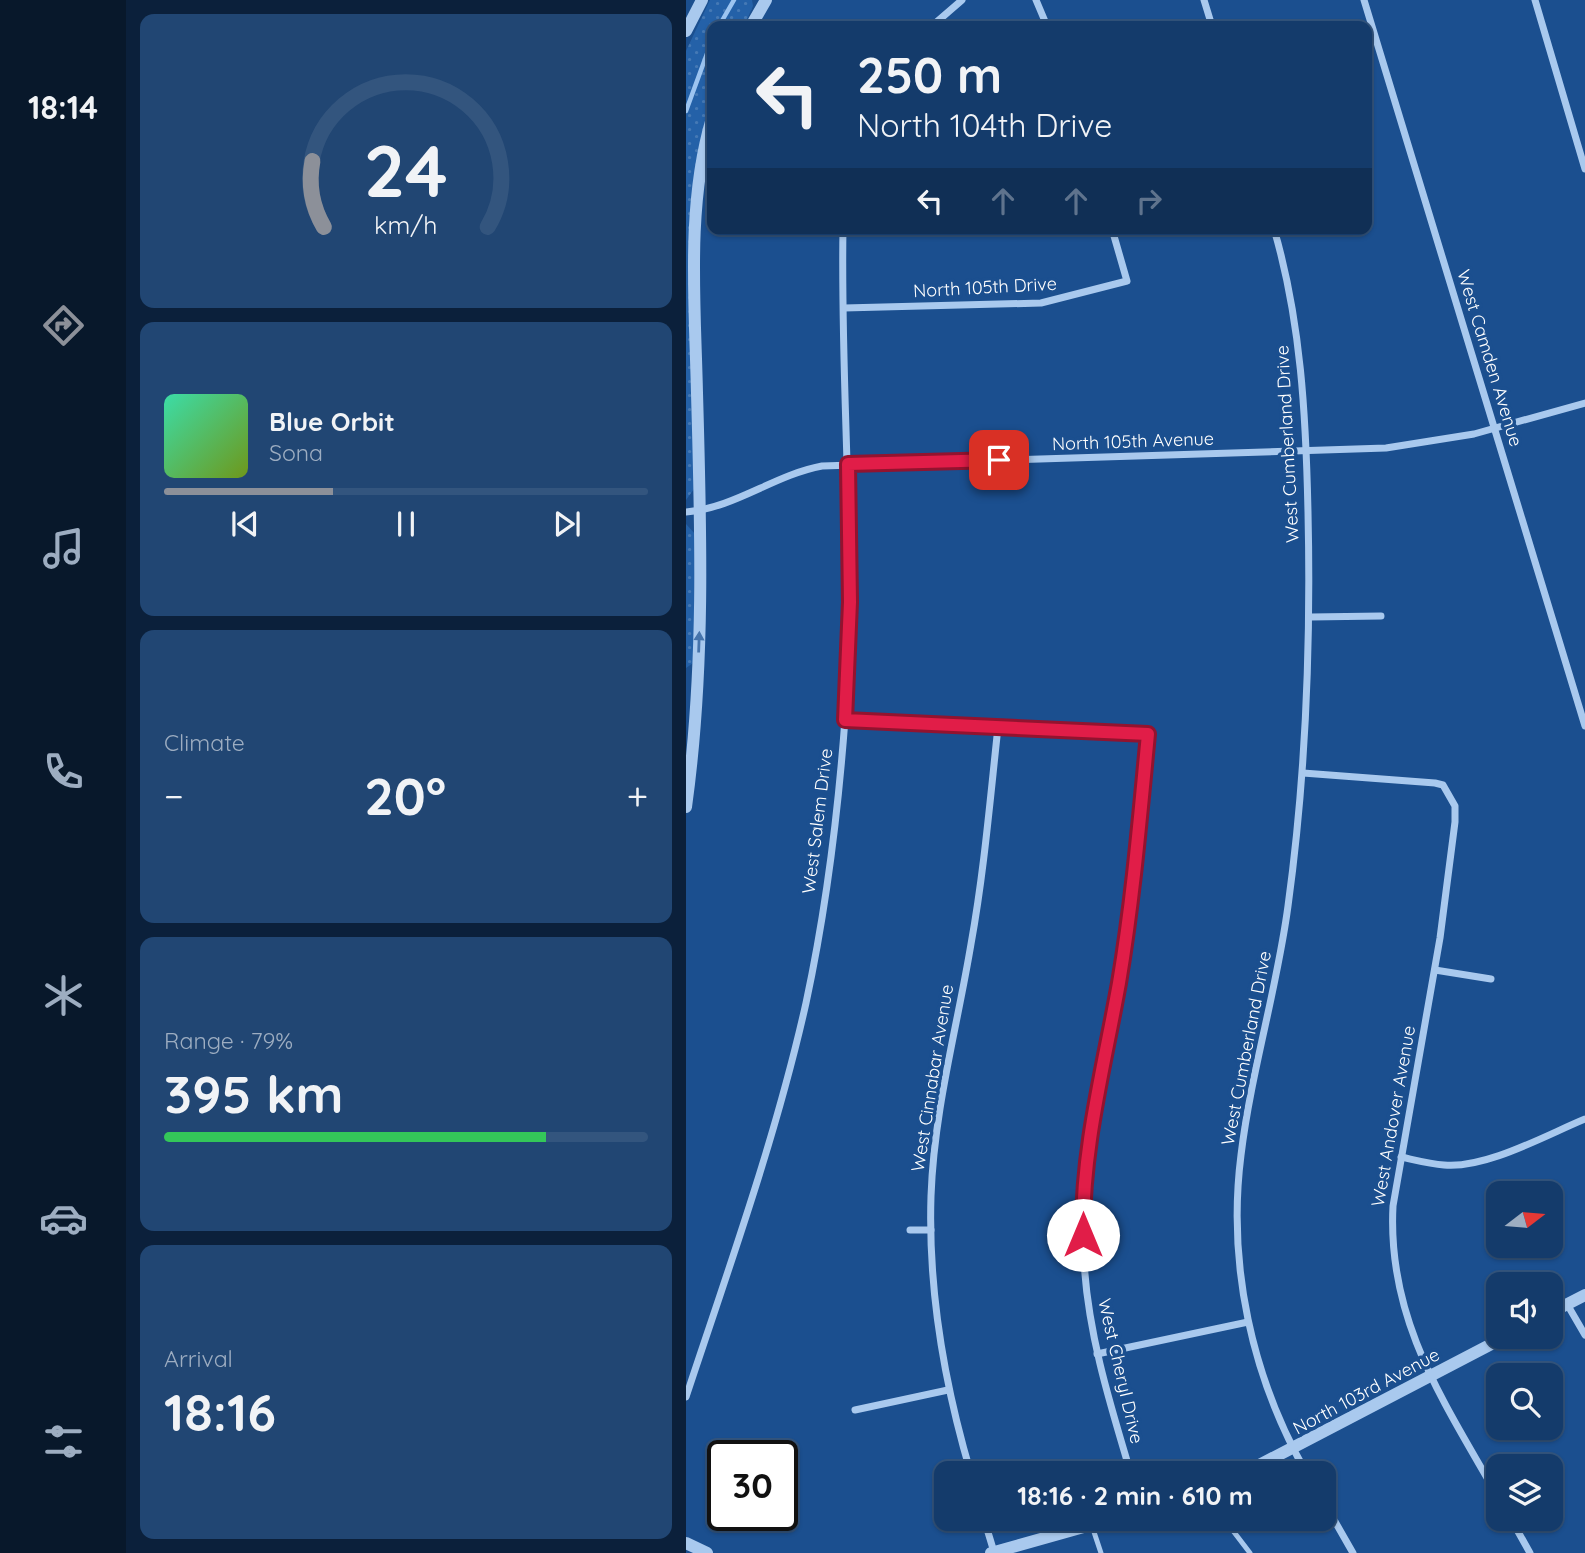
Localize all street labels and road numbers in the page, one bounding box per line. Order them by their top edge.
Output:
street label: West Camden Avenue [1452,267,1528,449]
street label: North 105th Drive [913,272,1057,302]
street label: West Cumberland Drive [1270,345,1304,543]
street label: North 105th Avenue [1052,427,1214,455]
street label: West Salem Drive [797,747,837,895]
street label: West Cumberland Drive [1216,949,1276,1147]
street label: West Cinnabar Avenue [906,983,958,1173]
street label: West Andover Avenue [1366,1024,1420,1208]
street label: West Cheryl Drive [1093,1296,1149,1446]
street label: North 103rd Avenue [1289,1343,1443,1439]

